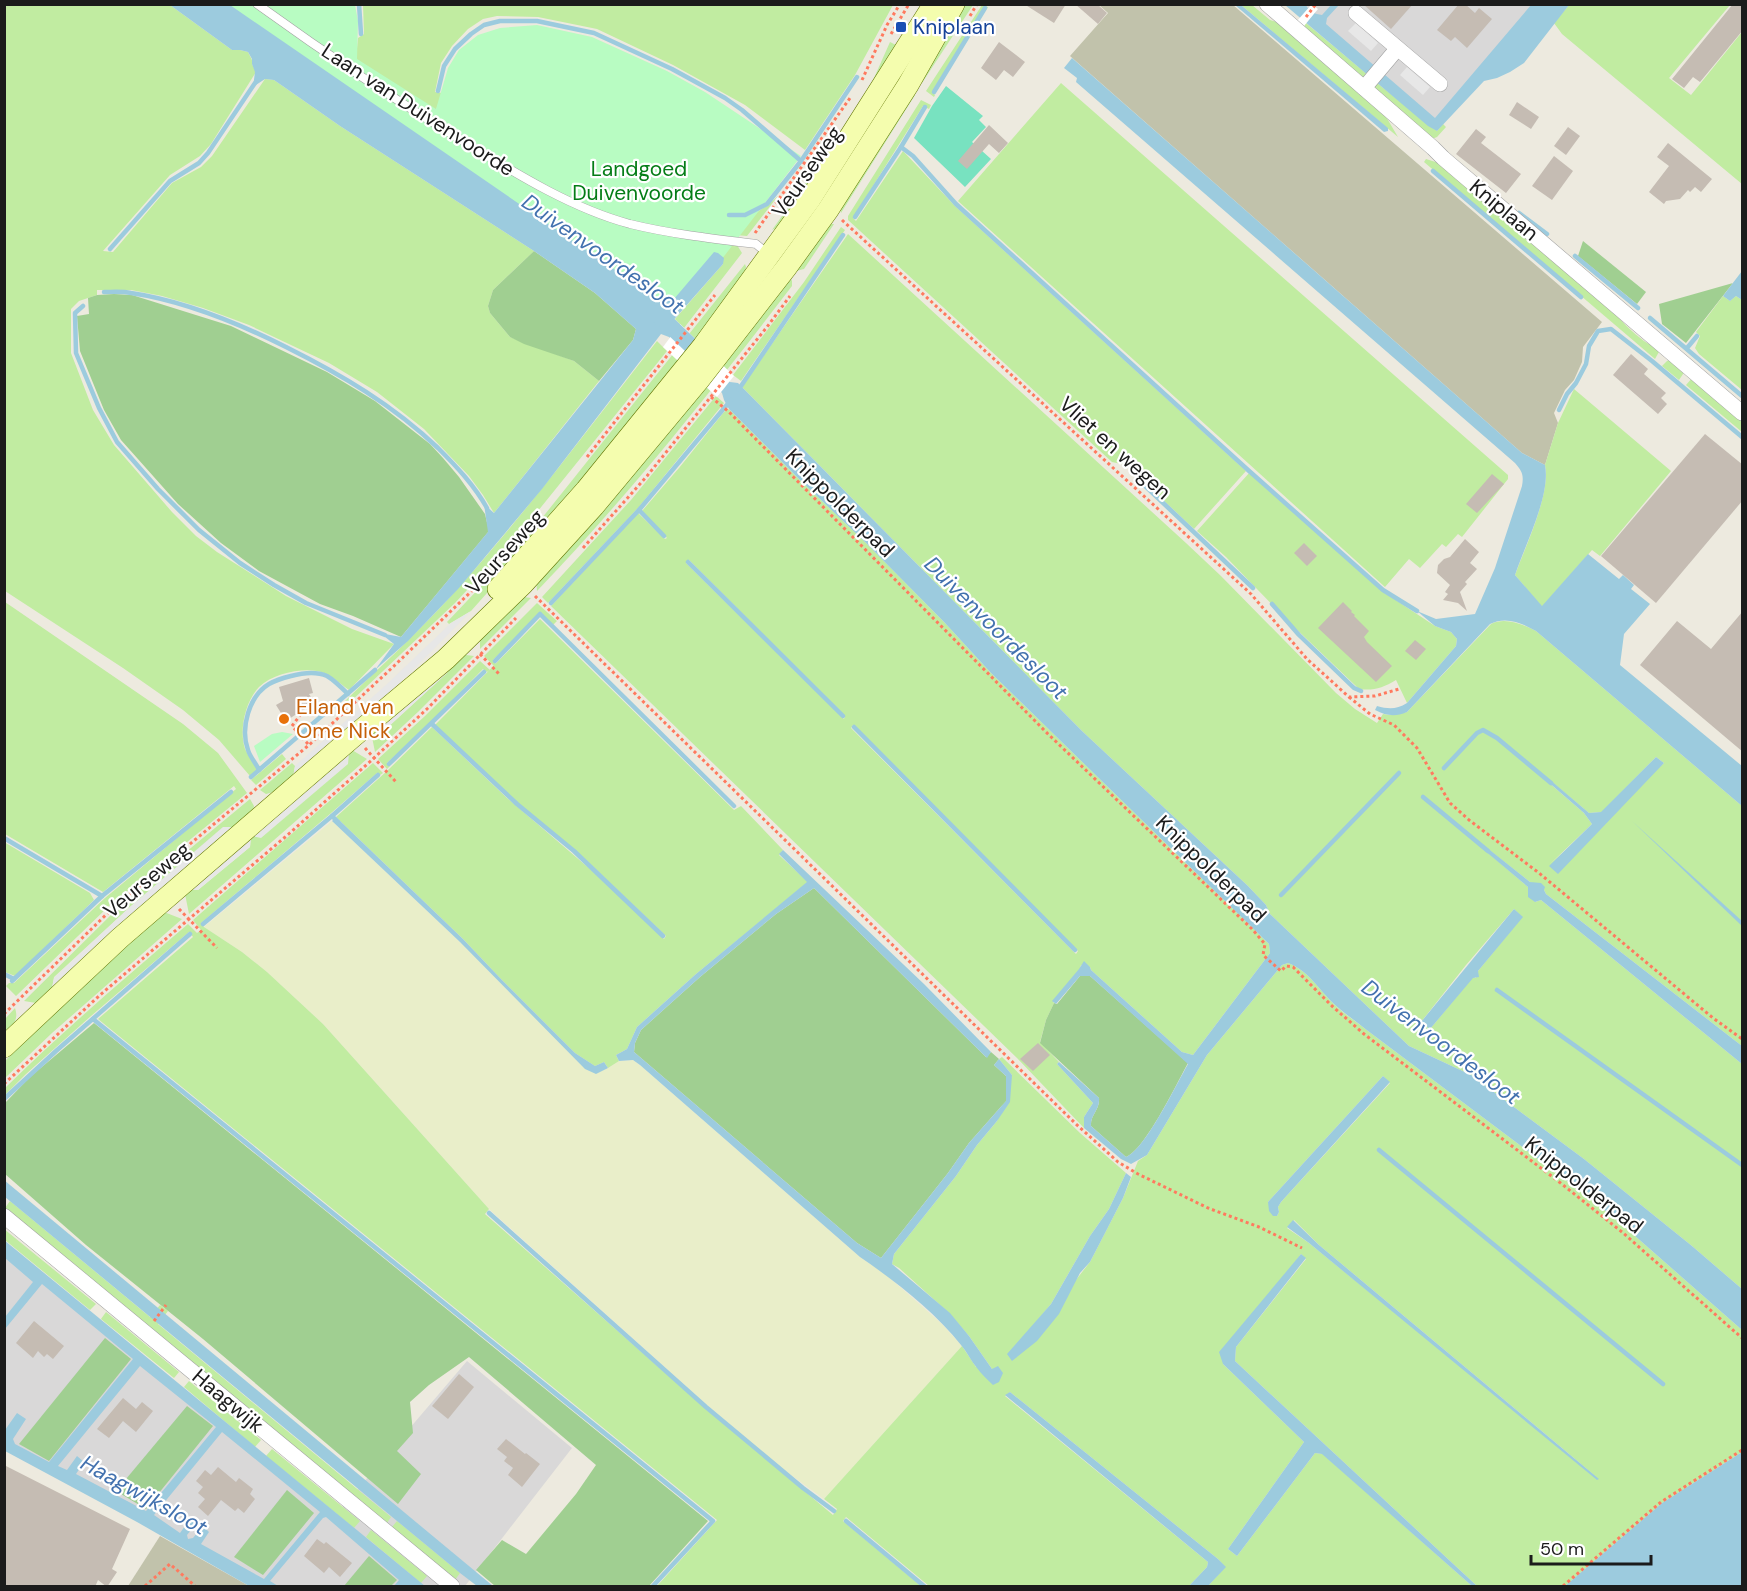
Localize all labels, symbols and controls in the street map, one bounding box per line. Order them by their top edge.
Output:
place label: Kniplaan [913,13,995,41]
marker: Kniplaan [894,20,908,34]
street label: Laan van Duivenvoorde [316,37,520,183]
street label: Veurseweg [765,120,849,223]
park label: Landgoed Duivenvoorde [572,155,706,207]
street label: Kniplaan [1464,173,1544,247]
water label: Duivenvoordesloot [516,187,690,321]
street label: Vliet en wegen [1053,390,1177,506]
street label: Knippolderpad [779,442,901,564]
street label: Veurseweg [459,503,551,601]
water label: Duivenvoordesloot [918,550,1074,706]
place label: Eiland van Ome Nick [296,693,394,745]
marker: Eiland van Ome Nick [277,712,291,726]
street label: Knippolderpad [1150,809,1272,929]
street label: Veurseweg [98,835,197,925]
water label: Duivenvoordesloot [1356,973,1527,1112]
street label: Knippolderpad [1519,1130,1649,1240]
street label: Haagwijk [186,1363,270,1440]
water label: Haagwijksloot [76,1448,213,1542]
scale bar [1531,1528,1651,1566]
text: 50 m [1540,1537,1584,1561]

